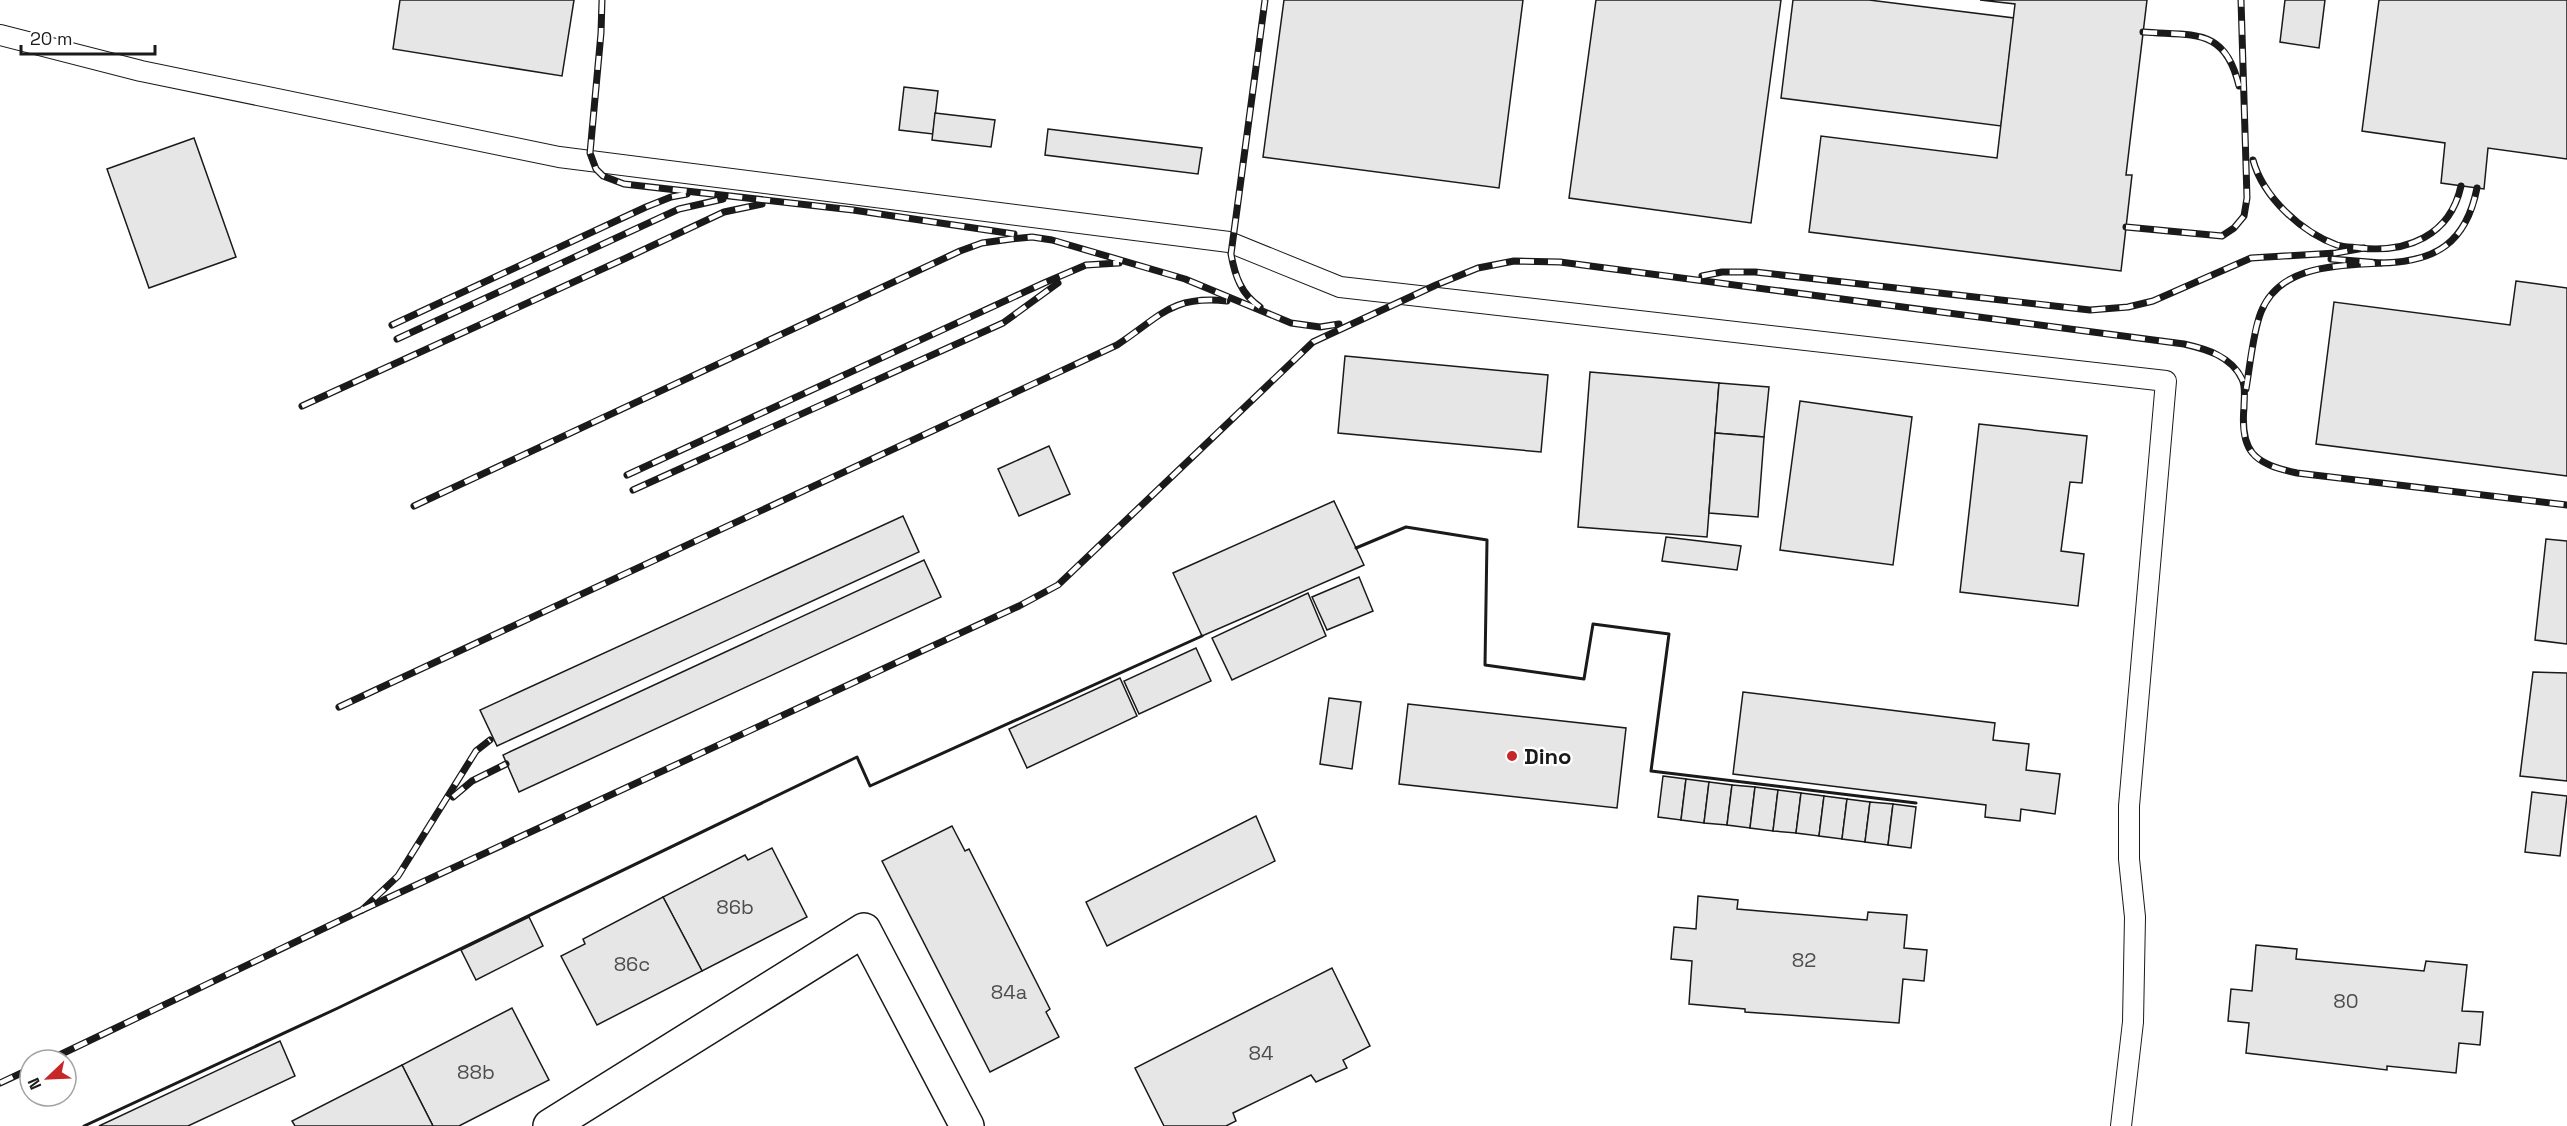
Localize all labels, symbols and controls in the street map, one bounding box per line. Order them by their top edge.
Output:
scale bar [21,18,154,56]
text: 20 m [30,27,73,50]
place label: Dino [1524,742,1572,770]
marker: Dino [1505,749,1519,763]
house number: 86b [716,894,754,920]
house number: 82 [1792,947,1816,973]
house number: 86c [614,951,650,977]
house number: 84a [991,979,1027,1005]
house number: 80 [2333,988,2359,1014]
house number: 84 [1249,1040,1273,1066]
north arrow [18,1048,78,1108]
house number: 88b [457,1059,495,1085]
text: N [23,1075,46,1093]

